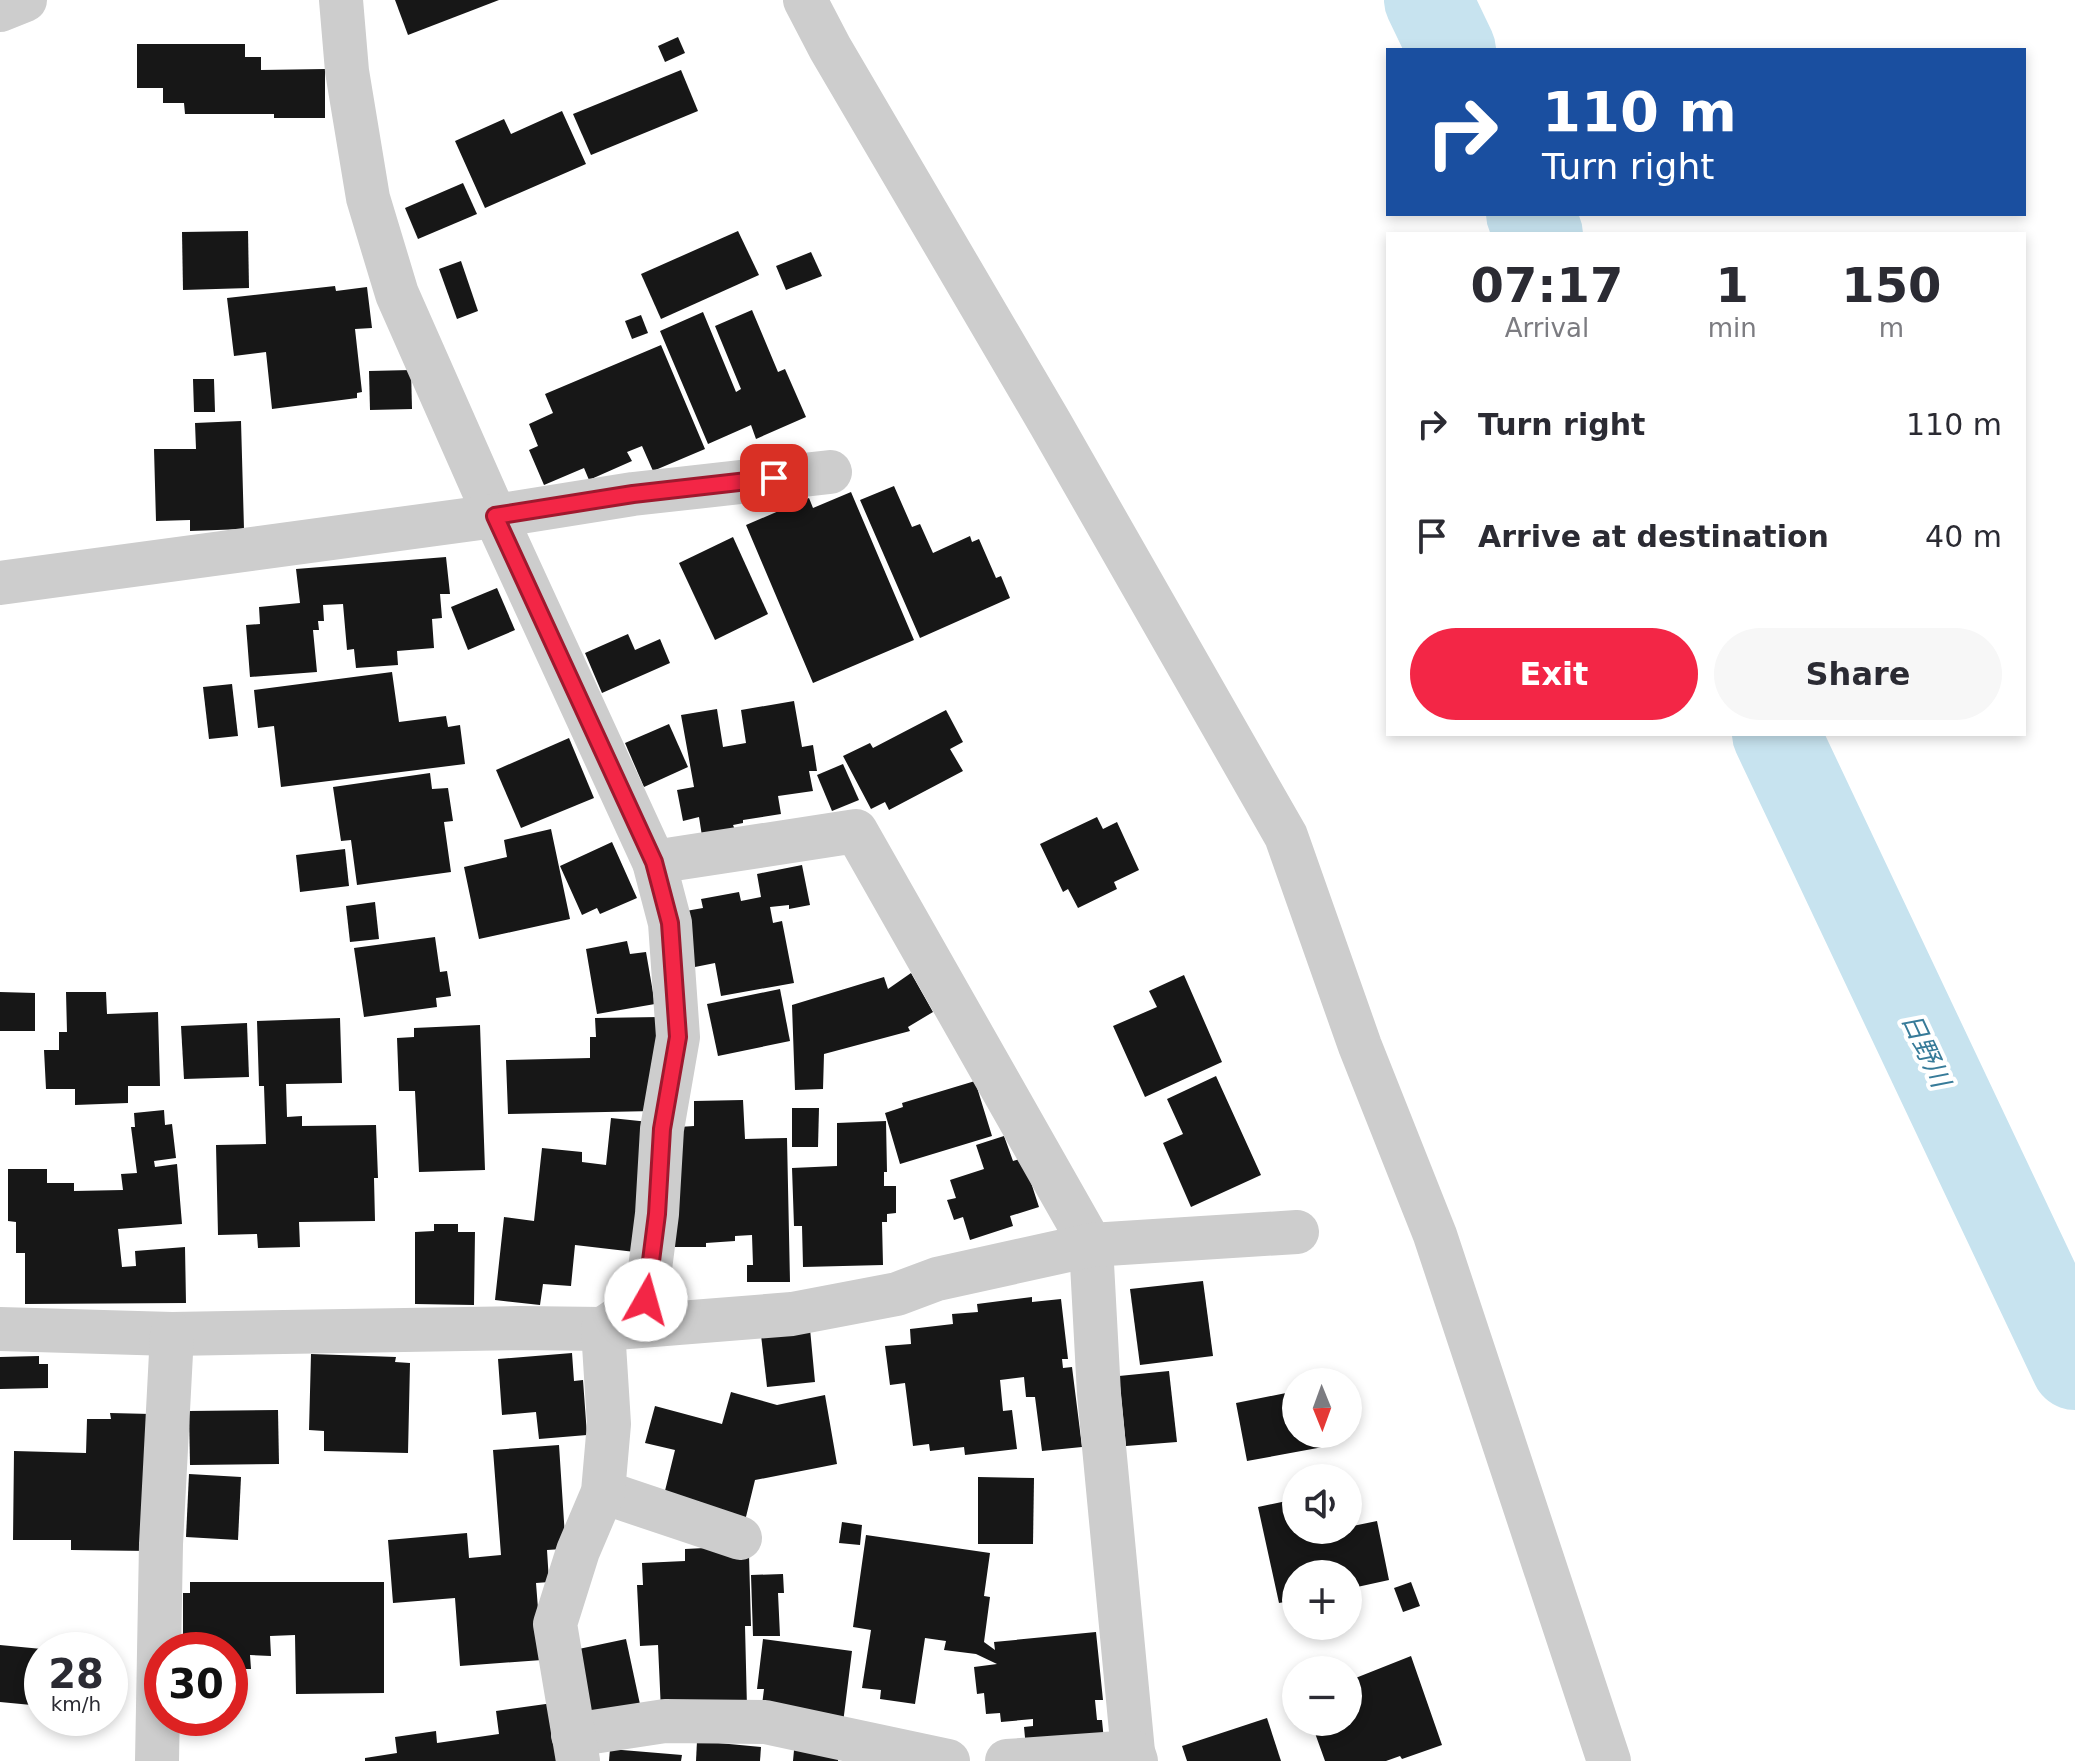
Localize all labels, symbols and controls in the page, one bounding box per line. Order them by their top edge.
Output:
text: 110 m [1542,79,1737,144]
icon: right [1410,80,1514,184]
text: Turn right [1542,146,1714,187]
text: 07:17 [1470,257,1623,313]
text: 1 [1716,257,1749,313]
text: 150 [1841,257,1941,313]
text: Arrival [1505,313,1589,343]
text: min [1708,313,1757,343]
text: m [1879,313,1904,343]
icon: right [1410,402,1454,446]
text: Turn right [1478,407,1645,442]
text: 110 m [1906,407,2002,442]
pin [740,444,808,512]
icon: arrive [752,456,796,500]
icon: arrive [1410,514,1454,558]
text: Arrive at destination [1478,519,1829,554]
text: 40 m [1925,519,2002,554]
button: Exit [1410,628,1698,720]
button: Share [1714,628,2002,720]
water label: 日野川 [1896,1008,1957,1094]
position arrow [604,1258,688,1342]
north arrow [1282,1368,1362,1448]
map controls [1282,1368,1362,1736]
button: sound [1282,1464,1362,1544]
button: + [1282,1560,1362,1640]
speed limit sign: 30 [144,1632,248,1736]
text: 28 [48,1651,104,1697]
button: − [1282,1656,1362,1736]
text: km/h [51,1692,101,1716]

